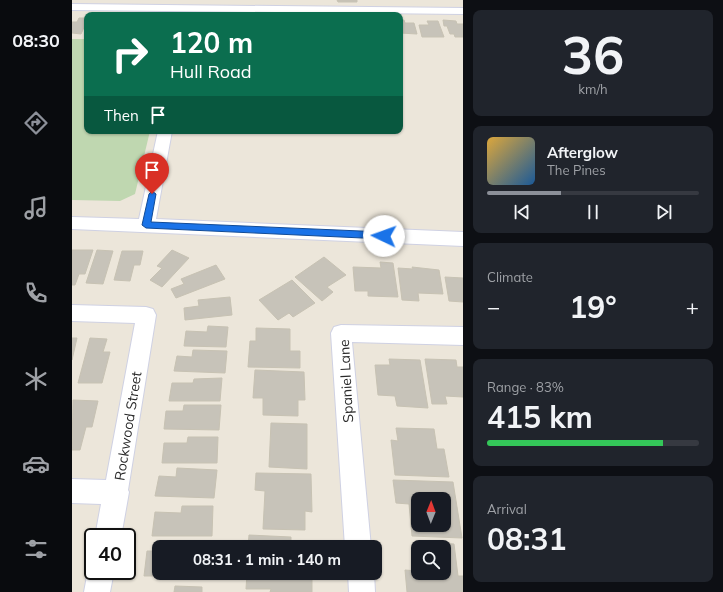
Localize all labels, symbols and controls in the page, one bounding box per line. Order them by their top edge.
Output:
text: 36 [562,22,624,87]
text: 120 m [170,25,253,60]
icon: right [104,28,156,80]
text: 08:30 [12,29,60,52]
text: Hull Road [170,60,252,83]
text: km/h [578,81,608,97]
icon: arrive [147,104,169,126]
text: Then [104,106,139,125]
icon: directions [22,109,50,137]
text: Afterglow [547,143,618,162]
pin [135,153,169,194]
icon: arrive [141,159,163,181]
text: The Pines [547,162,606,178]
icon: music [22,194,50,222]
icon: previous [511,201,533,223]
icon: pause [582,201,604,223]
icon: next [653,201,675,223]
position arrow [363,215,405,257]
text: Climate [487,269,533,285]
icon: phone [22,279,50,307]
text: 19° [569,288,617,326]
text: − [487,293,500,321]
text: + [686,293,699,321]
street label: Spaniel Lane [335,339,357,423]
icon: climate [22,365,50,393]
street label: Rockwood Street [110,370,146,482]
text: Range · 83% [487,379,564,395]
text: 415 km [487,398,593,436]
icon: car [22,450,50,478]
north arrow [411,492,451,532]
map controls [411,492,451,580]
text: Arrival [487,501,527,517]
text: 08:31 [487,520,566,558]
speed limit sign: 40 [84,528,136,580]
icon: filters [22,535,50,563]
button: search [411,540,451,580]
text: 08:31 · 1 min · 140 m [193,550,341,569]

